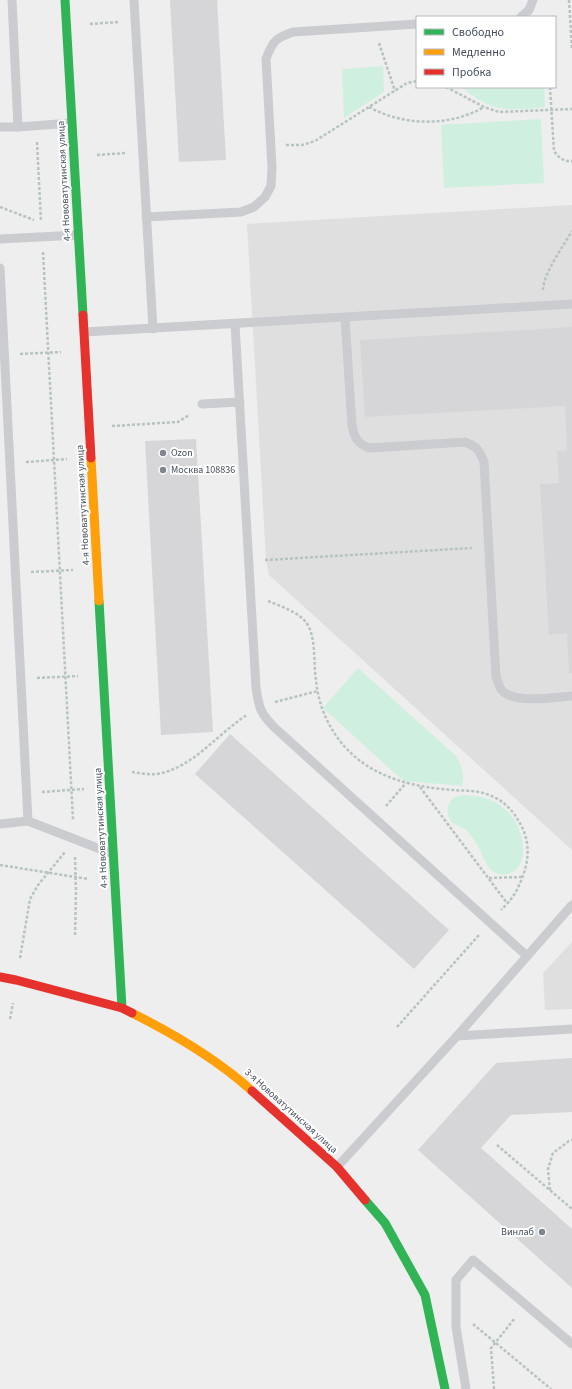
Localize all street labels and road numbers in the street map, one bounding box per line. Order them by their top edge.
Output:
street label: 4-я Нововатутинская улица [54,120,74,242]
street label: 4-я Нововатутинская улица [73,444,93,566]
street label: 4-я Нововатутинская улица [91,767,111,889]
street label: 3-я Нововатутинская улица [242,1065,340,1157]

